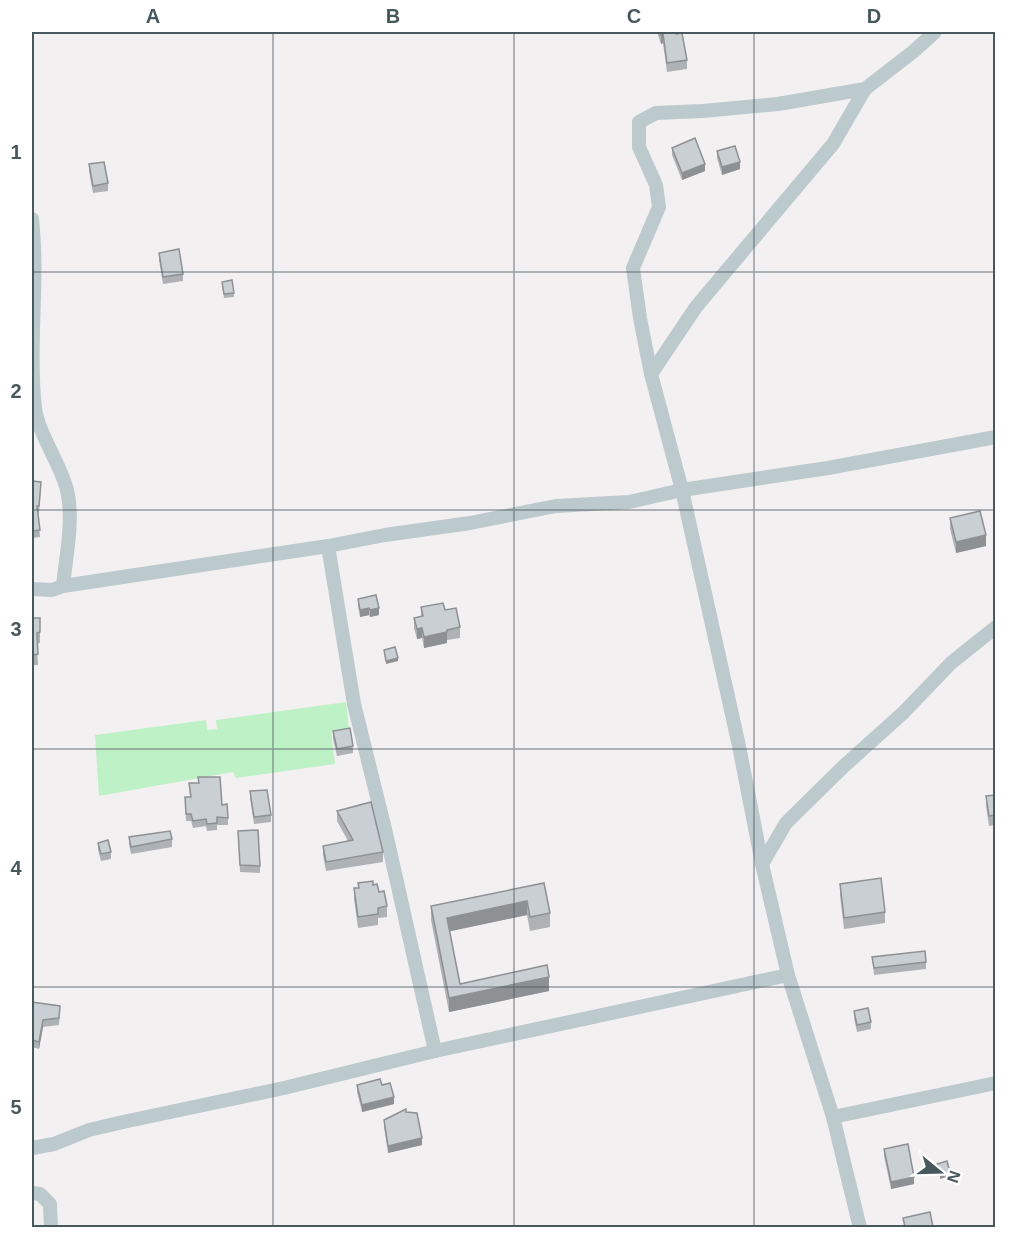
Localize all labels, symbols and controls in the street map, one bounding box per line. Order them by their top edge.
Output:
text: A [146,5,160,27]
text: B [386,5,400,27]
text: C [627,5,641,27]
text: D [867,5,881,27]
text: 1 [10,141,22,163]
text: 2 [10,380,22,402]
text: 3 [10,618,22,640]
text: 4 [10,857,22,879]
text: 5 [10,1096,22,1118]
north arrow [910,1142,970,1202]
text: N [944,1168,964,1185]

